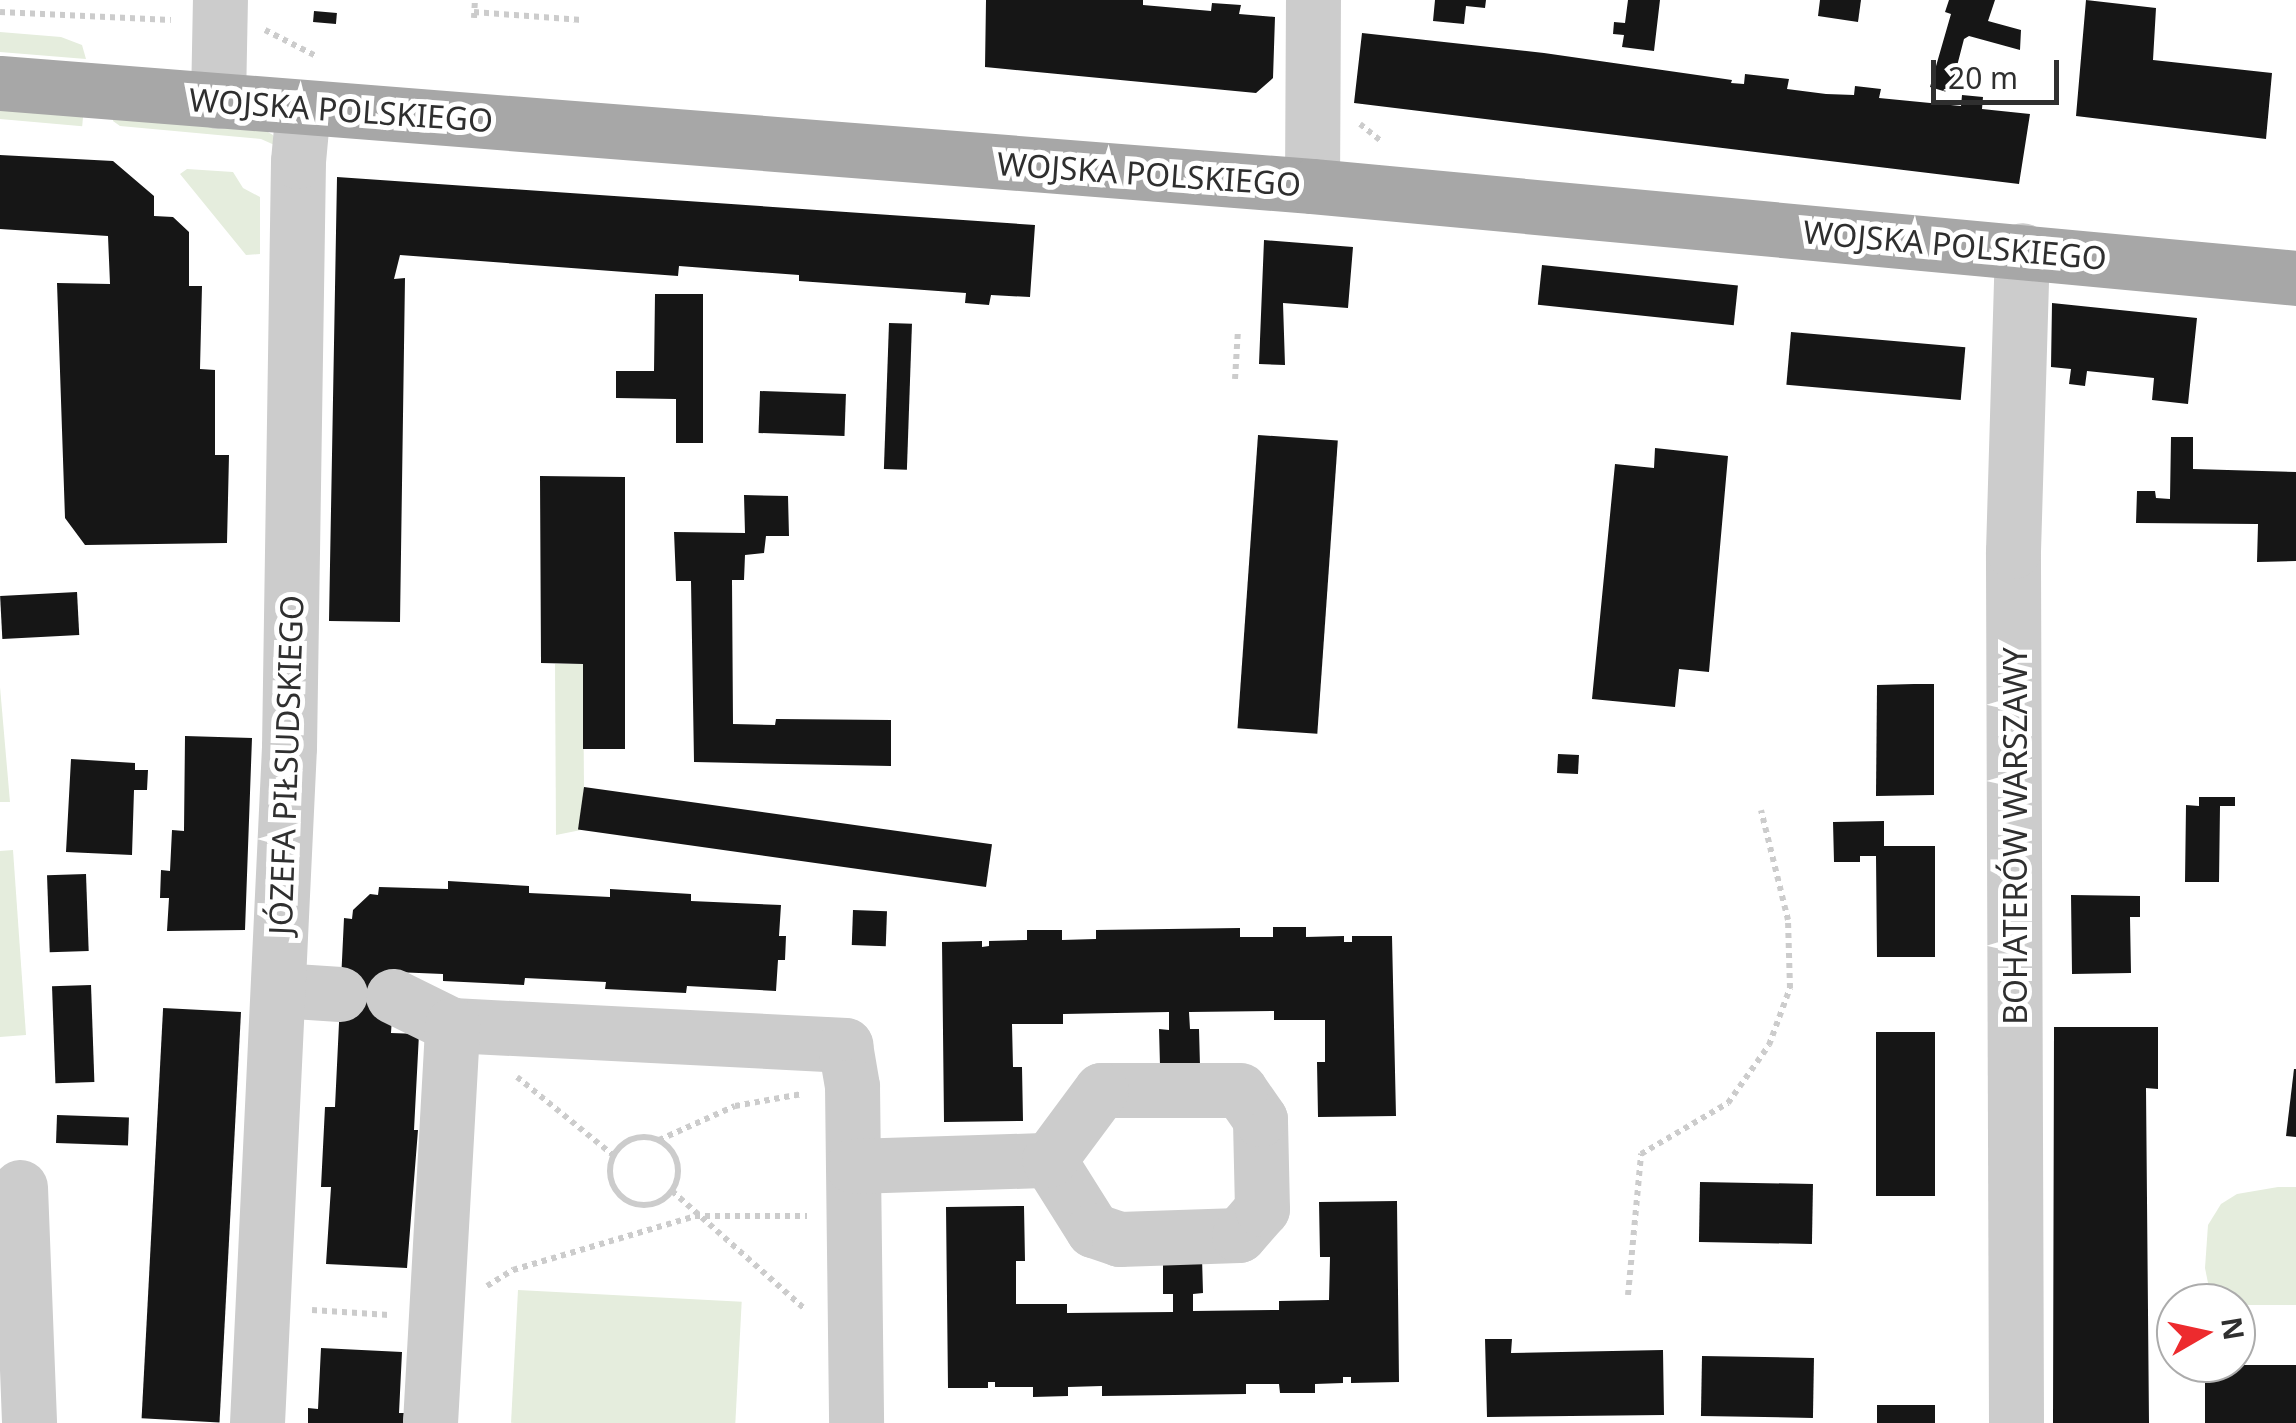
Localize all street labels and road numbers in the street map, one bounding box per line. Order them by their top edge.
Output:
street label: WOJSKA POLSKIEGO [188,80,494,140]
street label: WOJSKA POLSKIEGO [996,144,1302,204]
street label: WOJSKA POLSKIEGO [1802,213,2108,277]
street label: JÓZEFA PIŁSUDSKIEGO [261,595,311,935]
street label: BOHATERÓW WARSZAWY [1996,647,2034,1025]

